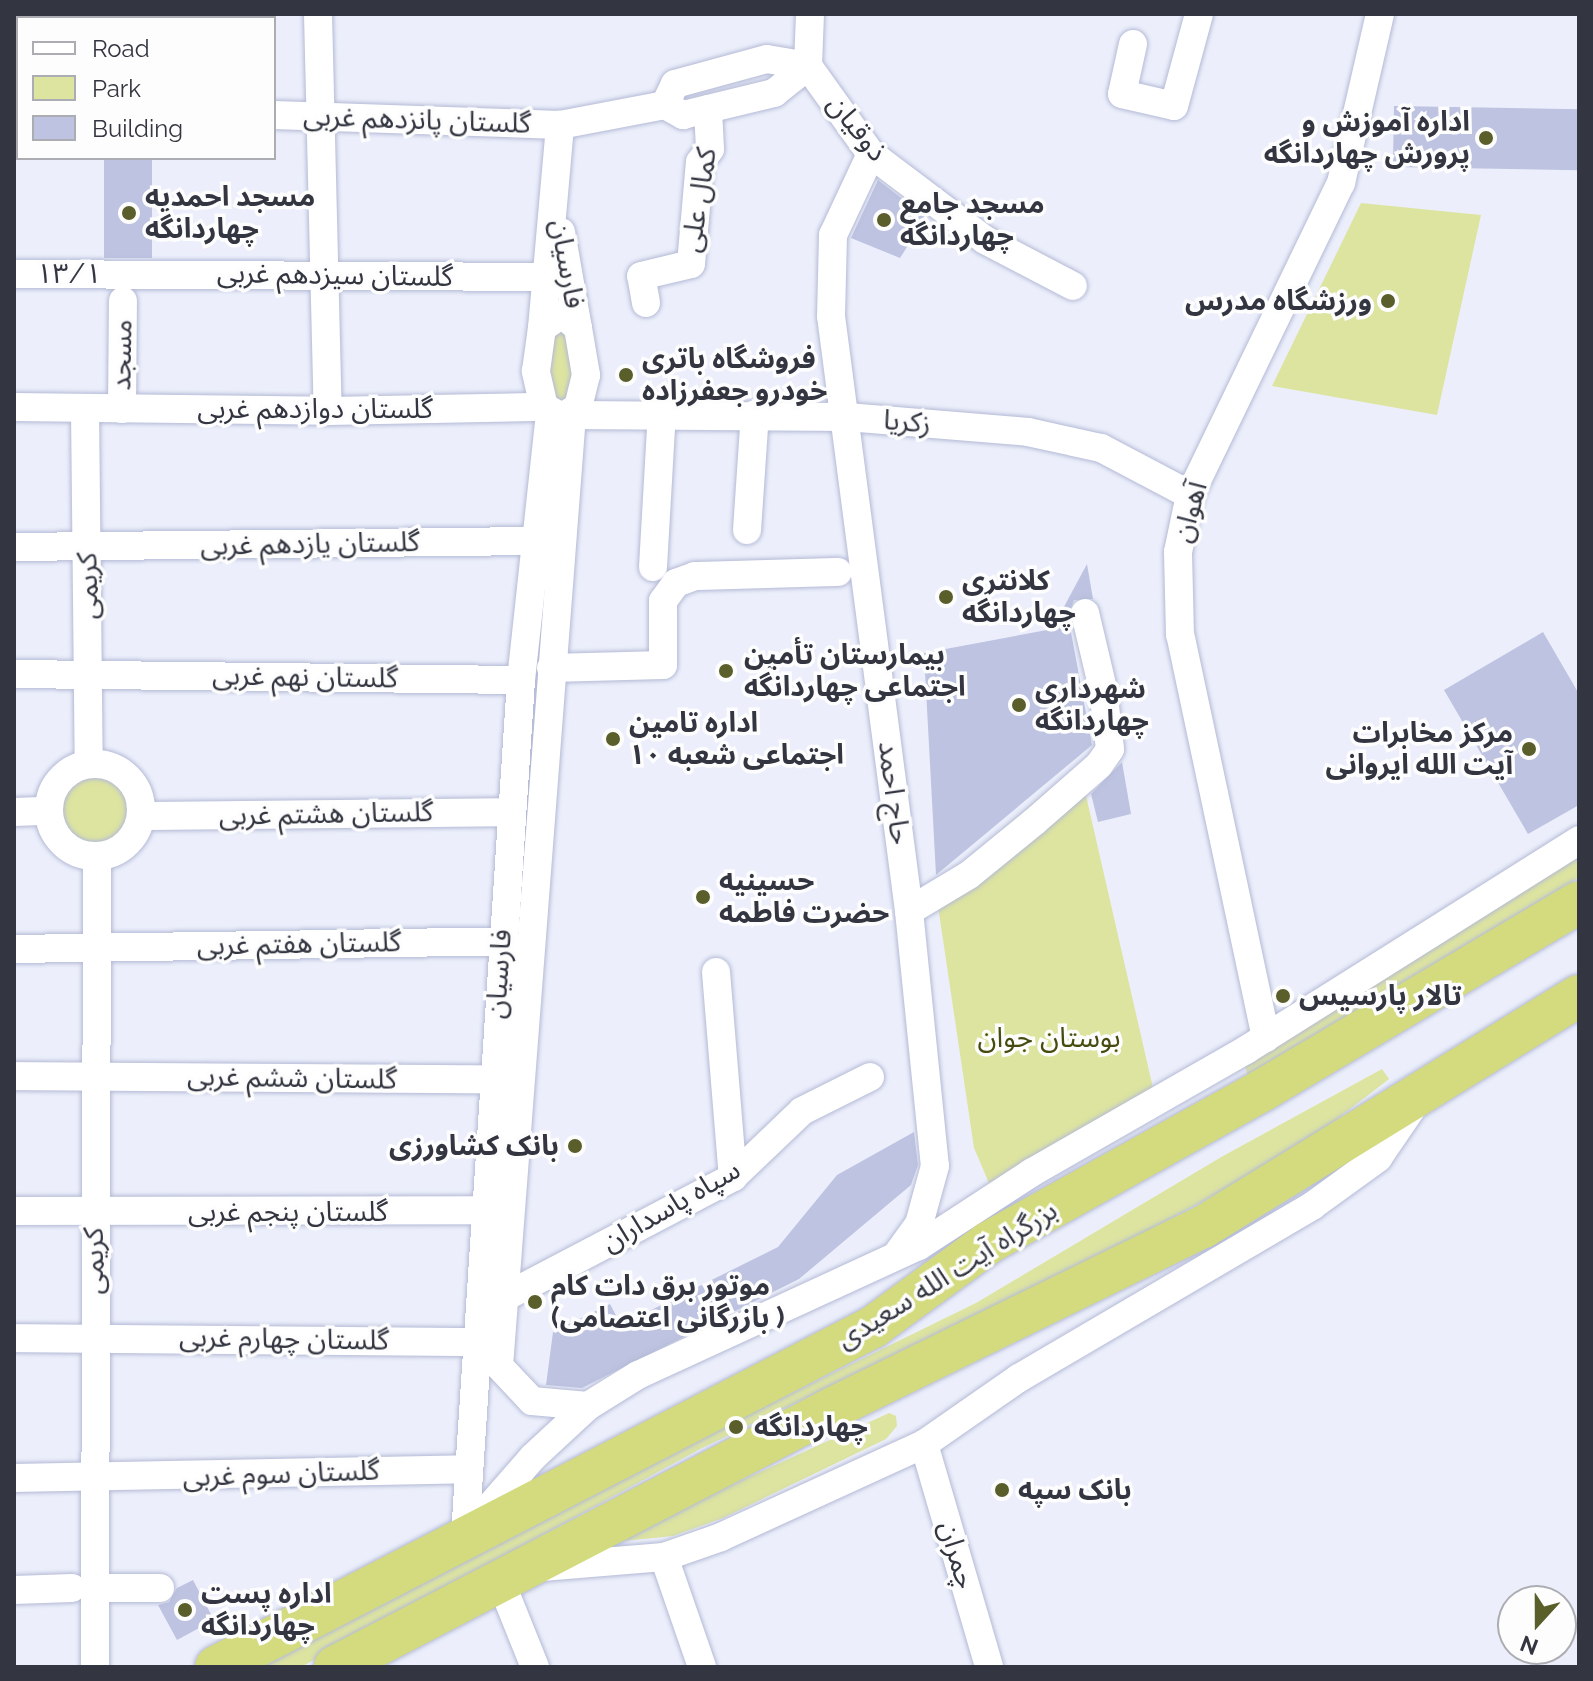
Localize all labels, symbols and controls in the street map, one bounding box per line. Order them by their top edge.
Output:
legend [16,16,276,160]
text: Road [92,34,150,63]
text: Park [92,74,141,103]
street label: ذوقیان [820,88,894,168]
street label: گلستان پانزدهم غربی [303,99,531,141]
place label: اداره آموزش و پرورش چهاردانگه [1264,105,1470,171]
text: Building [92,114,183,143]
marker: اداره آموزش و پرورش چهاردانگه [1477,129,1495,147]
street label: کمال علی [674,145,724,255]
place label: مسجد احمدیه چهاردانگه [145,180,315,246]
place label: مسجد جامع چهاردانگه [900,187,1045,253]
marker: مسجد احمدیه چهاردانگه [120,204,138,222]
marker: مسجد جامع چهاردانگه [875,211,893,229]
street label: فارسیان [543,217,591,311]
street label: گلستان سیزدهم غربی [217,256,453,294]
street label: ۱۳/۱ [37,257,101,291]
place label: ورزشگاه مدرس [1185,284,1372,318]
marker: ورزشگاه مدرس [1379,292,1397,310]
street label: مسجد [105,319,139,391]
place label: فروشگاه باتری خودرو جعفرزاده [642,342,827,408]
marker: فروشگاه باتری خودرو جعفرزاده [617,366,635,384]
street label: گلستان دوازدهم غربی [197,392,433,426]
street label: زکریا [882,403,932,441]
street label: آهوان [1165,478,1215,546]
street label: گلستان یازدهم غربی [200,525,420,563]
street label: کریمی [71,552,105,620]
place label: کلانتری چهاردانگه [962,564,1076,630]
marker: کلانتری چهاردانگه [937,588,955,606]
place label: بیمارستان تأمین اجتماعی چهاردانگه [744,638,966,704]
street label: گلستان نهم غربی [212,659,398,695]
marker: بیمارستان تأمین اجتماعی چهاردانگه [715,660,737,682]
place label: شهرداری چهاردانگه [1035,672,1149,738]
marker: شهرداری چهاردانگه [1010,696,1028,714]
place label: اداره تامین اجتماعی شعبه ۱۰ [629,706,844,772]
place label: مرکز مخابرات آیت الله ایروانی [1326,716,1513,782]
marker: اداره تامین اجتماعی شعبه ۱۰ [604,730,622,748]
street label: حاج احمد [871,739,917,847]
marker: مرکز مخابرات آیت الله ایروانی [1520,740,1538,758]
street label: گلستان هشتم غربی [219,795,433,833]
place label: حسینیه حضرت فاطمه [719,864,889,930]
marker: حسینیه حضرت فاطمه [694,888,712,906]
street label: گلستان هفتم غربی [197,925,401,963]
street label: فارسیان [479,928,519,1020]
place label: تالار پارسیس [1299,979,1462,1013]
marker: تالار پارسیس [1274,987,1292,1005]
park label: بوستان جوان [977,1021,1121,1055]
street label: گلستان ششم غربی [187,1059,397,1097]
place label: بانک کشاورزی [389,1129,559,1163]
marker: بانک کشاورزی [566,1137,584,1155]
street label: سپاه پاسداران [596,1153,746,1259]
street label: بزرگراه آیت الله سعیدی [830,1194,1064,1356]
street label: گلستان پنجم غربی [188,1195,388,1229]
street label: کریمی [77,1228,111,1294]
place label: موتور برق دات کام (بازرگانی اعتصامی ) [551,1269,785,1335]
marker: موتور برق دات کام (بازرگانی اعتصامی ) [526,1293,544,1311]
street label: گلستان چهارم غربی [179,1320,389,1358]
place label: چهاردانگه [754,1410,868,1444]
marker: چهاردانگه [725,1416,747,1438]
street label: گلستان سوم غربی [182,1454,380,1494]
place label: بانک سپه [1018,1473,1132,1507]
marker: بانک سپه [993,1481,1011,1499]
street label: چمران [931,1517,983,1593]
place label: اداره پست چهاردانگه [201,1577,332,1643]
north arrow [1497,1585,1577,1665]
marker: اداره پست چهاردانگه [176,1601,194,1619]
text: N [1517,1630,1542,1661]

